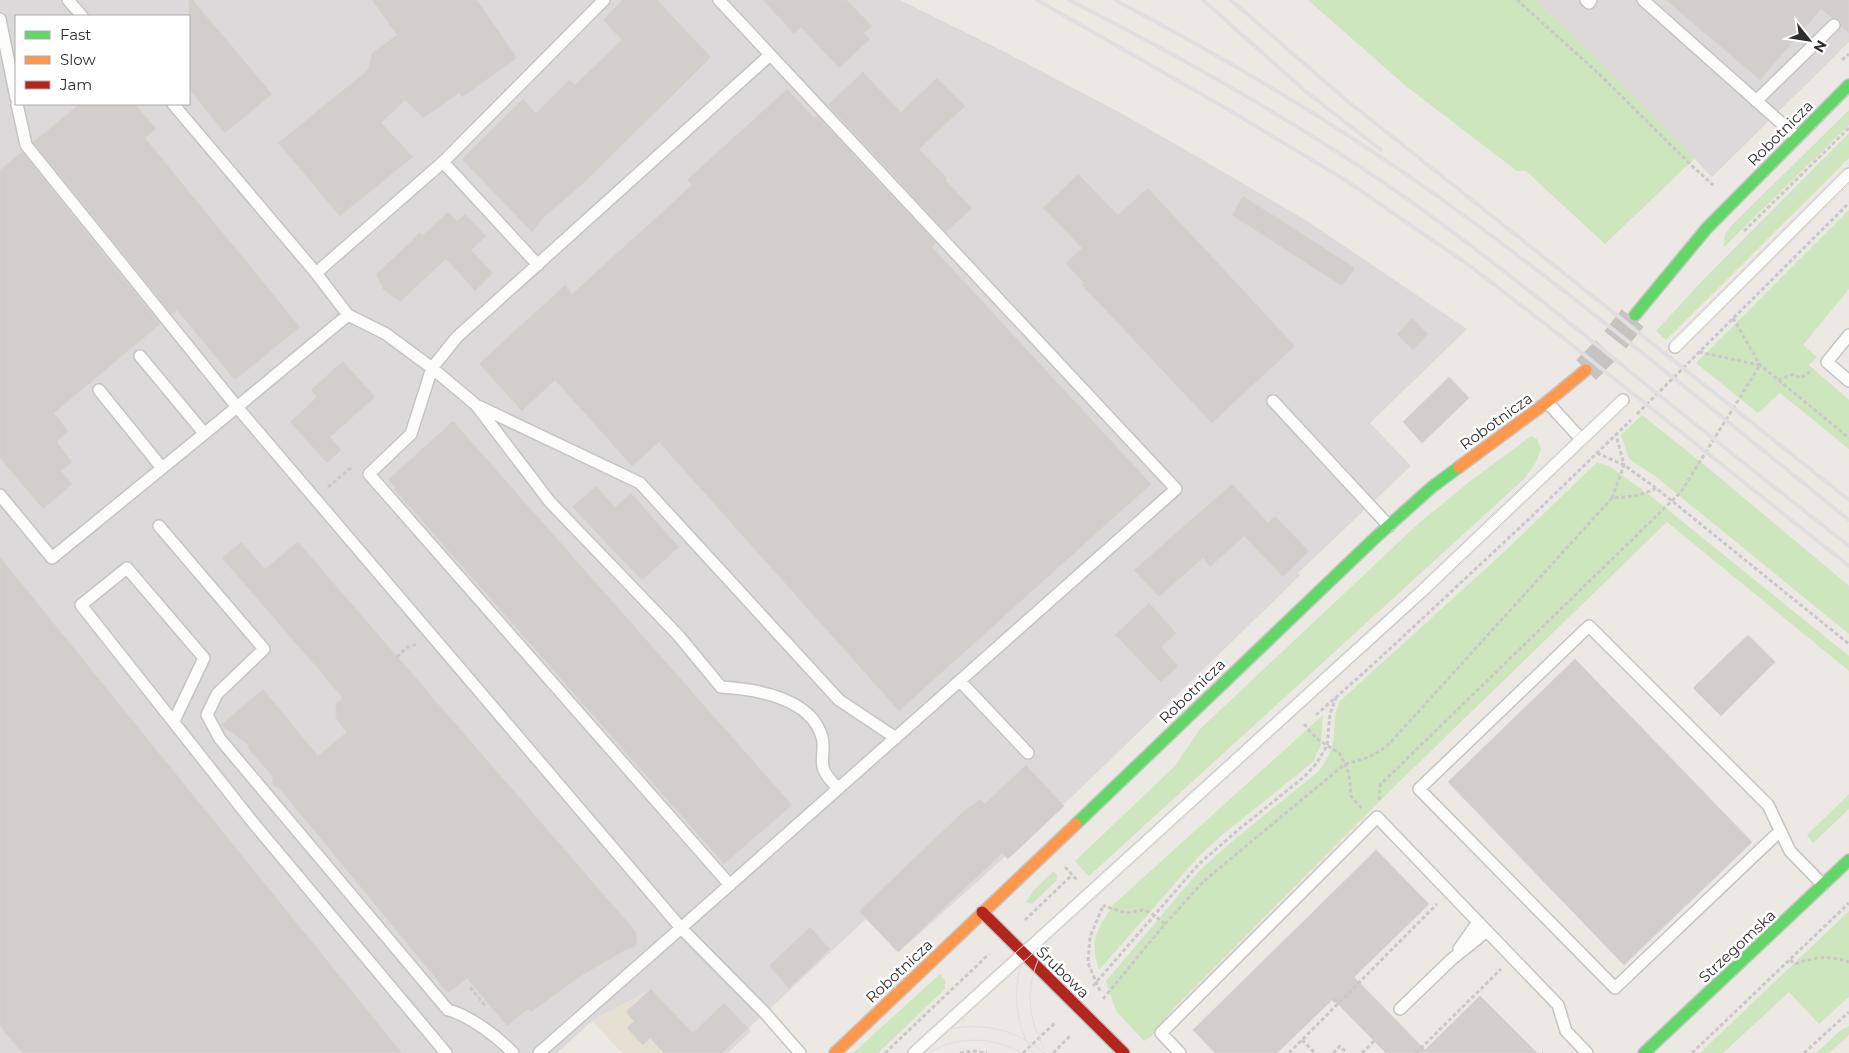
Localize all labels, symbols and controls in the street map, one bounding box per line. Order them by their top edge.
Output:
legend [15,15,190,105]
north arrow [1784,15,1834,65]
text: Fast [60,25,91,44]
text: N [1810,37,1831,56]
text: Slow [60,50,96,69]
text: Jam [59,75,92,94]
street label: Robotnicza [1743,96,1817,170]
street label: Robotnicza [1456,388,1536,454]
street label: Robotnicza [1155,655,1229,727]
street label: Strzegomska [1694,905,1780,987]
street label: Robotnicza [861,935,937,1007]
street label: Śrubowa [1033,942,1093,1002]

